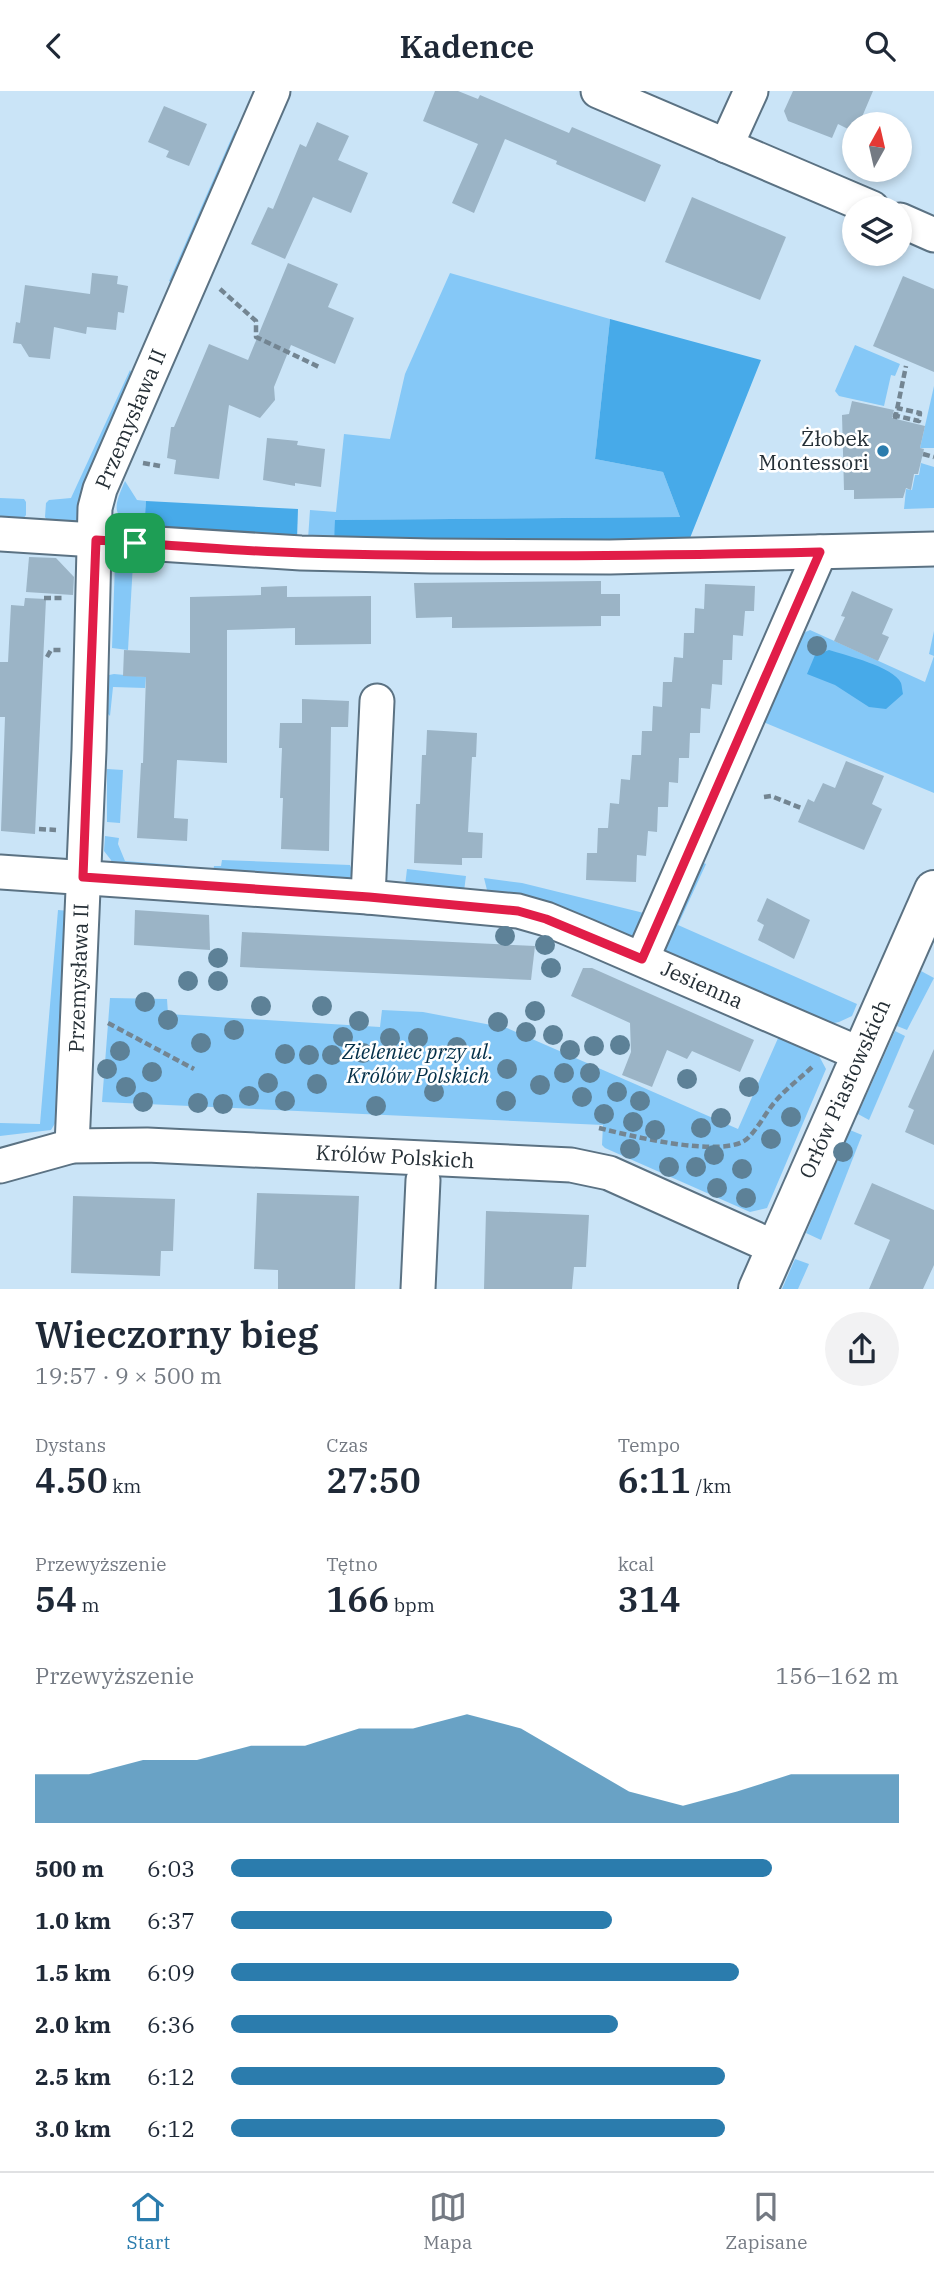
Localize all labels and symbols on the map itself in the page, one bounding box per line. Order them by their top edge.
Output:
north arrow [842,112,912,182]
street label: Przemysława II [88,344,172,493]
place label: Żłobek Montessori [759,424,870,476]
marker: Żłobek Montessori [875,443,891,459]
pin [105,513,165,573]
street label: Przemysława II [61,903,95,1053]
street label: Jesienna [657,954,748,1015]
street label: Orłów Piastowskich [792,995,896,1183]
park label: Zieleniec przy ul. Królów Polskich [341,1037,494,1089]
street label: Królów Polskich [315,1138,475,1174]

